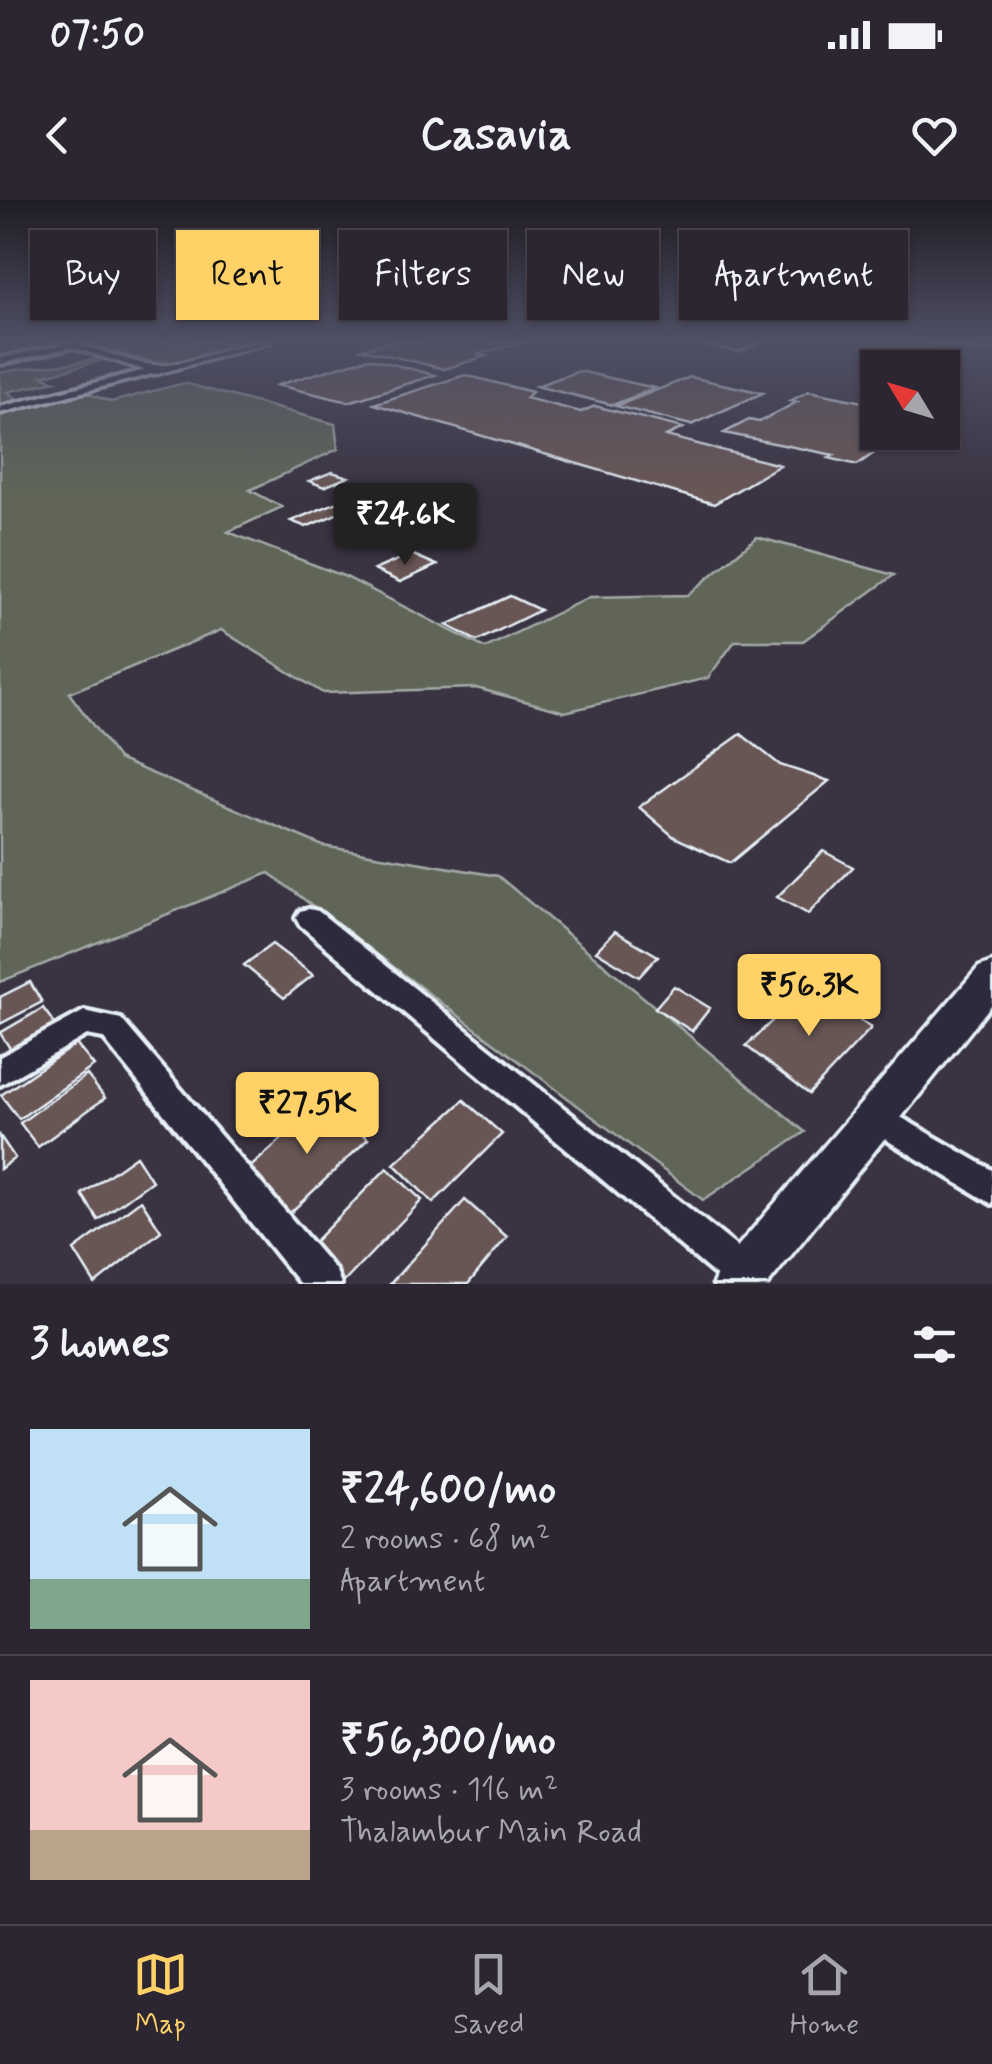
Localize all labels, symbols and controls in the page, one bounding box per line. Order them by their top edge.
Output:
text: 07:50 [50,11,145,60]
text: Casavia [420,106,572,165]
icon: back [30,108,85,163]
icon: heart [907,108,962,163]
chip: Buy [30,230,156,320]
chip: Rent [176,230,319,320]
chip: Filters [339,230,507,320]
chip: New [527,230,659,320]
chip: Apartment [679,230,908,320]
north arrow [860,350,960,450]
map controls [860,350,960,450]
pin: ₹24.6K [324,483,486,568]
text: ₹24.6K [355,494,455,536]
pin: ₹56.3K [728,954,890,1039]
text: ₹56.3K [760,965,858,1007]
pin: ₹27.5K [226,1072,388,1157]
text: ₹27.5K [258,1083,356,1125]
text: 3 homes [30,1317,170,1372]
icon: filters [907,1317,962,1372]
text: ₹24,600/mo [340,1463,556,1518]
icon: home [110,1469,230,1589]
text: 2 rooms · 68 m² [340,1518,550,1560]
text: Apartment [340,1560,485,1602]
text: ₹56,300/mo [340,1714,556,1769]
icon: home [110,1720,230,1840]
text: 3 rooms · 116 m² [340,1769,558,1811]
text: Thalambur Main Road [340,1811,642,1853]
tab: Map [133,1947,188,2044]
tab: Saved [453,1947,524,2044]
tab: Home [790,1947,859,2044]

